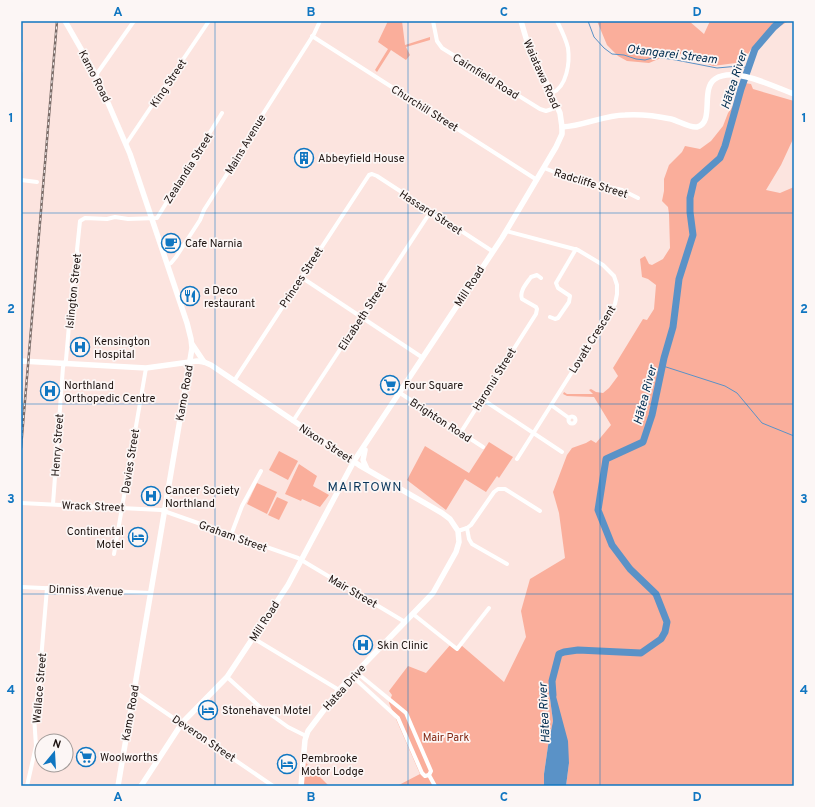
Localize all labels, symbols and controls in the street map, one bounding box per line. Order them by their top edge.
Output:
text: A [113,5,123,21]
text: B [307,5,316,21]
text: C [500,5,508,21]
text: D [692,5,702,21]
street label: Waiatawa Road [520,38,563,111]
water label: Otangarei Stream [626,42,718,69]
street label: Kamo Road [75,48,113,105]
water label: Hātea River [718,48,752,111]
street label: Cairnfield Road [450,51,521,103]
street label: King Street [148,57,190,110]
street label: Churchill Street [388,83,461,135]
text: 1 [8,111,14,127]
text: 1 [801,111,807,127]
street label: Mains Avenue [223,112,269,177]
street label: Zealandia Street [161,130,216,207]
building icon: Abbeyfield House [293,147,315,169]
place label: Abbeyfield House [318,152,405,166]
street label: Radcliffe Street [552,166,629,202]
street label: Hassard Street [396,187,465,238]
cafe icon: Cafe Narnia [160,232,182,254]
place label: Cafe Narnia [185,237,242,251]
street label: Princes Street [277,244,327,311]
street label: Islington Street [63,253,85,329]
street label: Mill Road [452,264,488,309]
street label: Elizabeth Street [336,280,390,353]
place label: a Deco restaurant [204,284,255,311]
restaurant icon: a Deco restaurant [179,285,201,307]
text: 2 [7,302,15,318]
text: 2 [800,302,808,318]
street label: Lovatt Crescent [566,303,619,376]
place label: Kensington Hospital [94,335,150,362]
hospital icon: Kensington Hospital [69,336,91,358]
street label: Haronui Street [470,346,520,414]
water label: Hātea River [630,363,662,426]
street label: Kamo Road [173,364,197,422]
supermarket icon: Four Square [379,374,401,396]
place label: Northland Orthopedic Centre [64,379,155,406]
place label: Four Square [404,379,463,393]
hospital icon: Northland Orthopedic Centre [39,380,61,402]
street label: Brighton Road [407,396,474,446]
street label: Henry Street [49,413,67,477]
street label: Nixon Street [296,421,355,466]
street label: Davies Street [119,428,143,495]
district label: MAIRTOWN [328,480,402,496]
place label: Cancer Society Northland [165,484,240,511]
hospital icon: Cancer Society Northland [140,485,162,507]
text: 3 [7,492,15,508]
text: 3 [800,492,808,508]
street label: Wrack Street [61,499,125,515]
street label: Graham Street [197,518,269,556]
place label: Continental Motel [67,525,124,552]
hotel icon: Continental Motel [127,526,149,548]
street label: Mair Street [326,572,379,611]
street label: Dinniss Avenue [48,583,124,599]
street label: Mill Road [247,599,283,644]
hospital icon: Skin Clinic [352,634,374,656]
place label: Skin Clinic [377,639,428,653]
street label: Wallace Street [30,652,50,724]
street label: Hatea Drive [320,662,369,714]
water label: Hātea River [535,681,555,743]
text: 4 [7,683,15,699]
text: 4 [800,683,808,699]
street label: Kamo Road [119,684,143,742]
hotel icon: Stonehaven Motel [197,699,219,721]
place label: Stonehaven Motel [222,704,311,718]
street label: Deveron Street [169,712,238,765]
park label: Mair Park [423,731,469,745]
north arrow [34,733,74,773]
text: N [51,737,63,752]
supermarket icon: Woolworths [75,746,97,768]
place label: Woolworths [100,751,158,765]
place label: Pembrooke Motor Lodge [301,752,364,779]
hotel icon: Pembrooke Motor Lodge [276,753,298,775]
text: A [113,790,123,806]
text: B [307,790,316,806]
text: C [500,790,508,806]
text: D [692,790,702,806]

